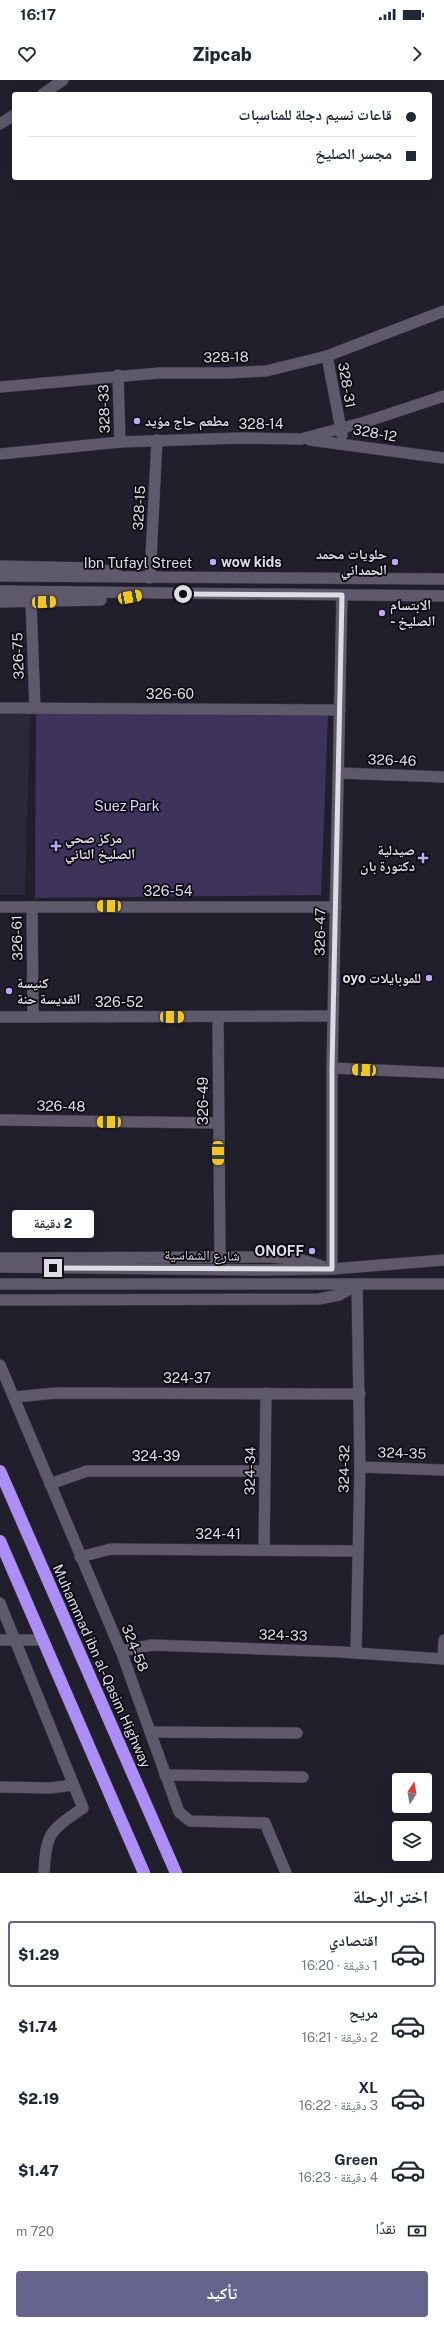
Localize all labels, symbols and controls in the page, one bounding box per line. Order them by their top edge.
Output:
text: 16:17 [20,6,56,23]
icon: heart [16,43,38,65]
icon: forward [406,43,428,65]
text: Zipcab [192,44,252,65]
text: قاعات نسيم دجلة للمناسبات [239,106,392,123]
text: مجسر الصليخ [315,145,392,162]
street label: 328-18 [203,349,249,365]
street label: 328-31 [335,361,359,409]
street label: 328-33 [95,384,113,434]
place label: مطعم حاج مؤيد [145,413,229,431]
marker: مطعم حاج مؤيد [132,416,142,426]
street label: 328-14 [239,416,284,432]
street label: 328-12 [352,421,398,445]
street label: 328-15 [130,485,148,531]
place label: حلويات محمد الحمداني [316,546,387,581]
place label: wow kids [221,554,282,570]
street label: Ibn Tufayl Street [84,555,192,571]
marker: wow kids [208,557,218,567]
marker: حلويات محمد الحمداني [390,557,400,567]
route start [174,585,192,603]
car [117,589,143,605]
car [32,596,56,608]
place label: الابتسام - الصليخ [390,597,435,630]
marker: الابتسام - الصليخ [377,608,387,618]
street label: 326-75 [9,632,27,680]
street label: 326-60 [146,686,194,702]
street label: 326-46 [367,751,417,769]
park label: Suez Park [94,798,160,814]
place label: مركز صحي الصليخ الثاني [65,830,135,865]
marker: مركز صحي الصليخ الثاني [50,840,62,852]
place label: صيدلية دكتورة بان [360,842,415,875]
marker: صيدلية دكتورة بان [418,853,428,863]
street label: 326-54 [144,883,193,899]
car [97,900,121,912]
street label: 326-47 [312,908,328,956]
street label: 326-61 [9,915,25,961]
place label: oyo للموبايلات [342,970,421,987]
marker: oyo للموبايلات [424,973,434,983]
place label: كنيسة القديسة حنة [17,975,81,1007]
marker: كنيسة القديسة حنة [4,986,14,996]
street label: 326-52 [95,994,143,1010]
car [160,1011,184,1023]
car [352,1063,376,1077]
street label: 326-49 [195,1076,211,1125]
street label: 326-48 [36,1098,86,1114]
car [97,1116,121,1128]
car [212,1141,224,1165]
callout: 2 دقيقة [12,1210,94,1238]
text: 2 دقيقة [34,1216,72,1231]
place label: ONOFF [255,1243,304,1259]
street label: شارع الشماسية [164,1246,240,1266]
marker: ONOFF [307,1246,317,1256]
route end [44,1259,62,1277]
street label: 324-37 [163,1370,211,1386]
street label: 324-35 [377,1444,427,1462]
street label: 324-32 [336,1445,352,1493]
street label: 324-34 [242,1446,258,1496]
street label: 324-39 [132,1448,181,1464]
street label: 324-41 [195,1526,241,1542]
street label: Muhammad ibn al-Qasim Highway [50,1562,154,1771]
street label: 324-58 [118,1622,152,1674]
street label: 324-33 [258,1626,308,1644]
north arrow [392,1773,432,1813]
map controls [392,1773,432,1861]
button: layers [392,1821,432,1861]
text: اختر الرحلة [353,1886,428,1907]
text: اقتصادي [329,1932,378,1949]
icon: car [390,1936,426,1972]
text: $1.29 [18,1946,60,1963]
text: 1 دقيقة · 16:20 [302,1958,378,1973]
text: مريح [349,2004,378,2021]
icon: car [390,2008,426,2044]
text: $1.74 [18,2018,57,2035]
text: 2 دقيقة · 16:21 [302,2030,378,2045]
text: XL [359,2079,378,2096]
icon: car [390,2080,426,2116]
text: $2.19 [18,2090,59,2107]
text: 3 دقيقة · 16:22 [299,2098,378,2113]
text: Green [334,2151,378,2168]
icon: car [390,2152,426,2188]
text: $1.47 [18,2162,59,2179]
text: 4 دقيقة · 16:23 [299,2170,378,2185]
text: نقدًا [375,2220,396,2237]
icon: cash [406,2220,428,2242]
text: 720 m [16,2224,54,2239]
button: تأكيد [16,2271,428,2317]

